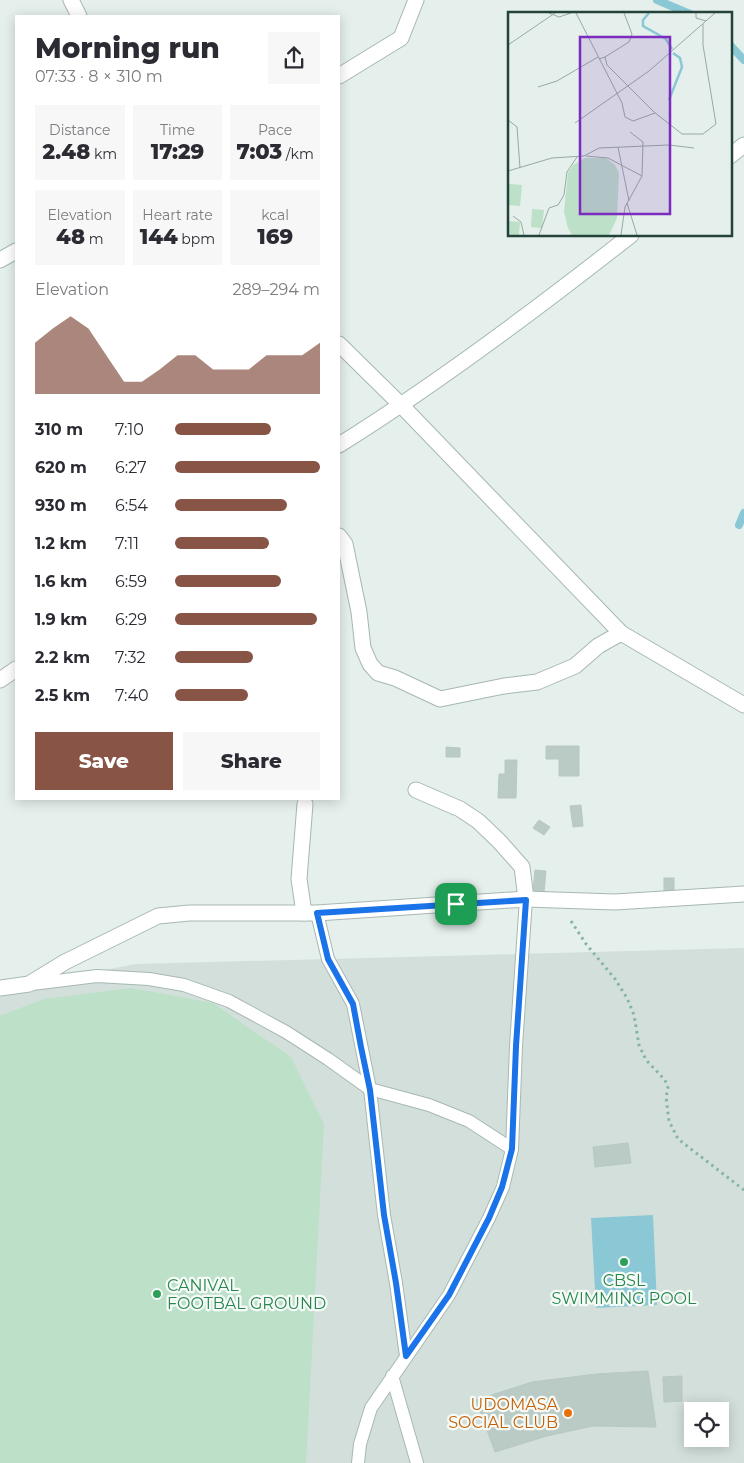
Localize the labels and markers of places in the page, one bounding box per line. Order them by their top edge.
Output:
pin [435,883,477,925]
marker: CBSL SWIMMING POOL [618,1256,630,1268]
place label: CBSL SWIMMING POOL [552,1271,697,1308]
place label: CANIVAL FOOTBAL GROUND [167,1276,326,1313]
marker: CANIVAL FOOTBAL GROUND [151,1288,163,1300]
place label: UDOMASA SOCIAL CLUB [448,1395,559,1432]
marker: UDOMASA SOCIAL CLUB [562,1407,574,1419]

